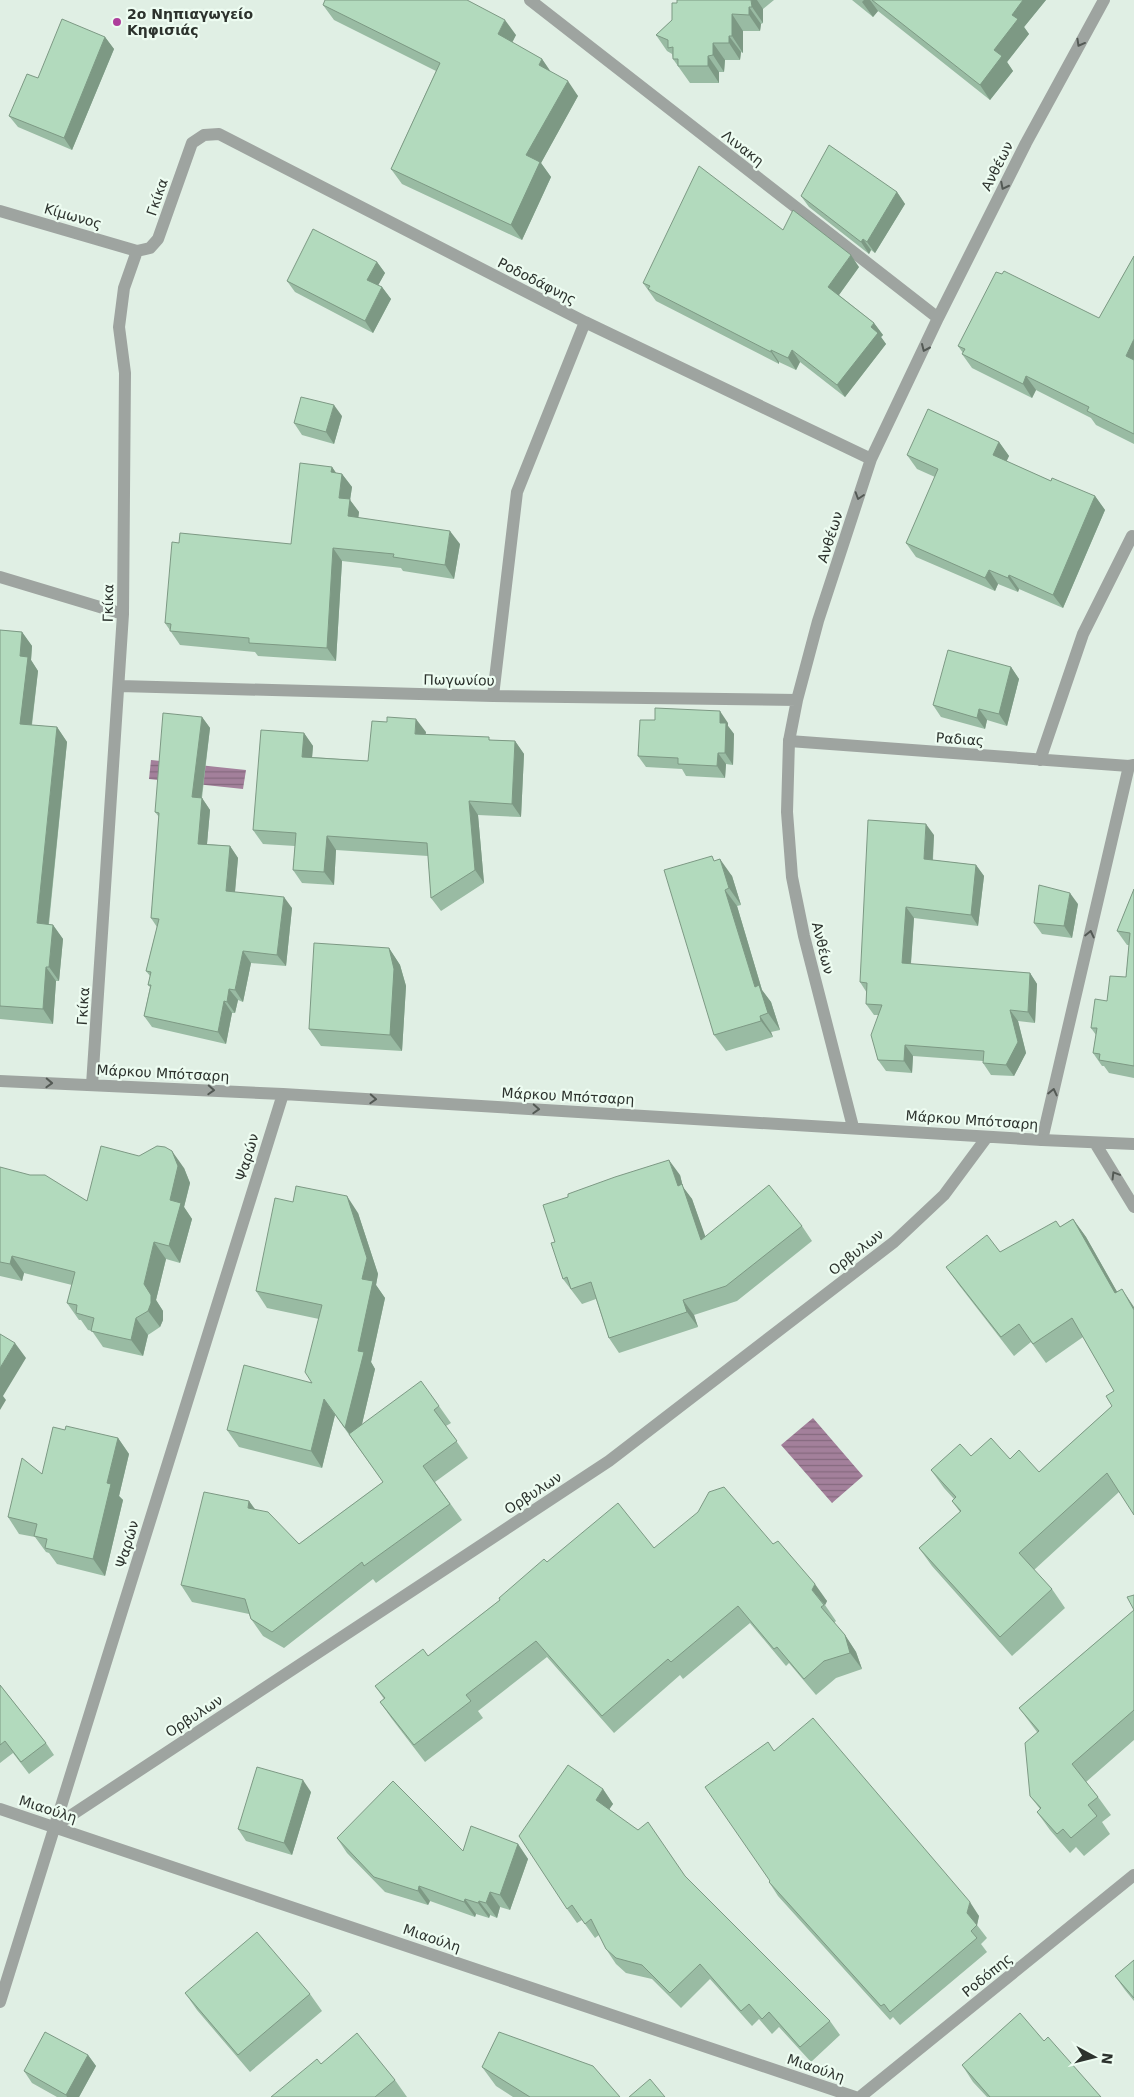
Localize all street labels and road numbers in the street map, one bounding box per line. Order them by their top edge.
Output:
street label: Λινακη [719,127,767,169]
street label: Ανθέων [978,139,1016,193]
street label: Γκίκα [143,176,171,218]
street label: Κίμωνος [42,200,104,232]
street label: Ροδοδάφνης [495,254,579,308]
street label: Ανθέων [814,509,846,565]
street label: Γκίκα [100,584,116,622]
street label: Πωγωνίου [423,671,495,689]
street label: Ραδιας [935,729,985,749]
street label: Ανθέων [809,920,837,976]
street label: Γκίκα [74,986,92,1026]
street label: Μάρκου Μπότσαρη [96,1062,230,1084]
street label: Μάρκου Μπότσαρη [501,1085,635,1107]
street label: Μάρκου Μπότσαρη [905,1107,1039,1133]
street label: Ψαρών [232,1131,262,1183]
street label: Ορβυλων [826,1226,887,1278]
street label: Ορβυλων [501,1469,565,1517]
street label: Ψαρών [112,1518,142,1570]
street label: Ορβυλων [162,1692,226,1740]
street label: Μιαούλη [17,1792,79,1826]
street label: Μιαούλη [401,1921,463,1955]
street label: Ροδόπης [959,1950,1015,2000]
street label: Μιαούλη [785,2051,847,2085]

